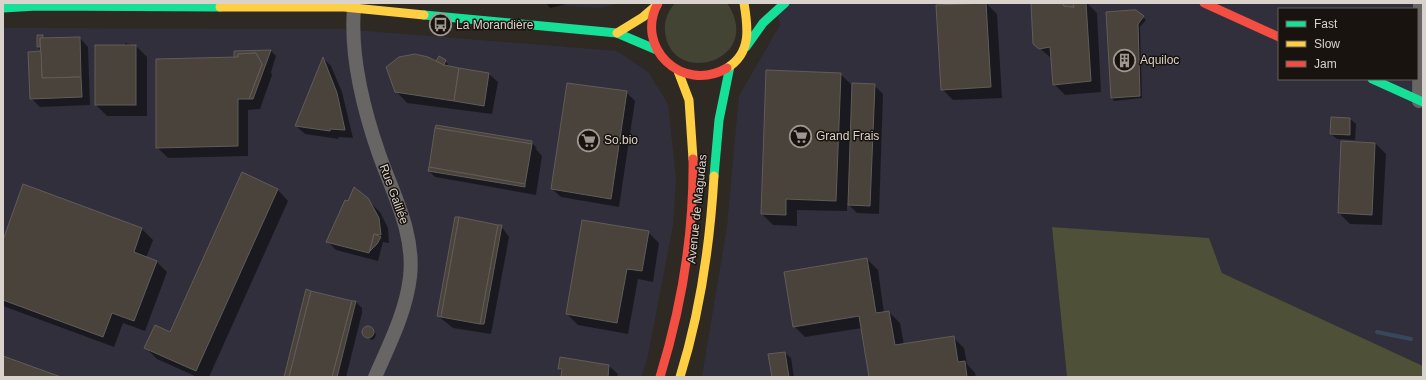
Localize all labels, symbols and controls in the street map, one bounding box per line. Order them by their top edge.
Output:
legend [1278,8,1418,80]
bus stop icon: La Morandière [427,12,453,38]
text: Fast [1314,17,1338,31]
place label: La Morandière [456,18,534,32]
text: Slow [1314,37,1340,51]
building icon: Aquiloc [1111,47,1137,73]
place label: Aquiloc [1140,53,1179,67]
text: Jam [1314,57,1337,71]
supermarket icon: Grand Frais [788,123,814,149]
supermarket icon: So.bio [576,127,602,153]
place label: Grand Frais [816,129,879,143]
place label: So.bio [604,133,638,147]
street label: Avenue de Magudas [684,154,710,264]
street label: Rue Galilée [377,162,411,226]

